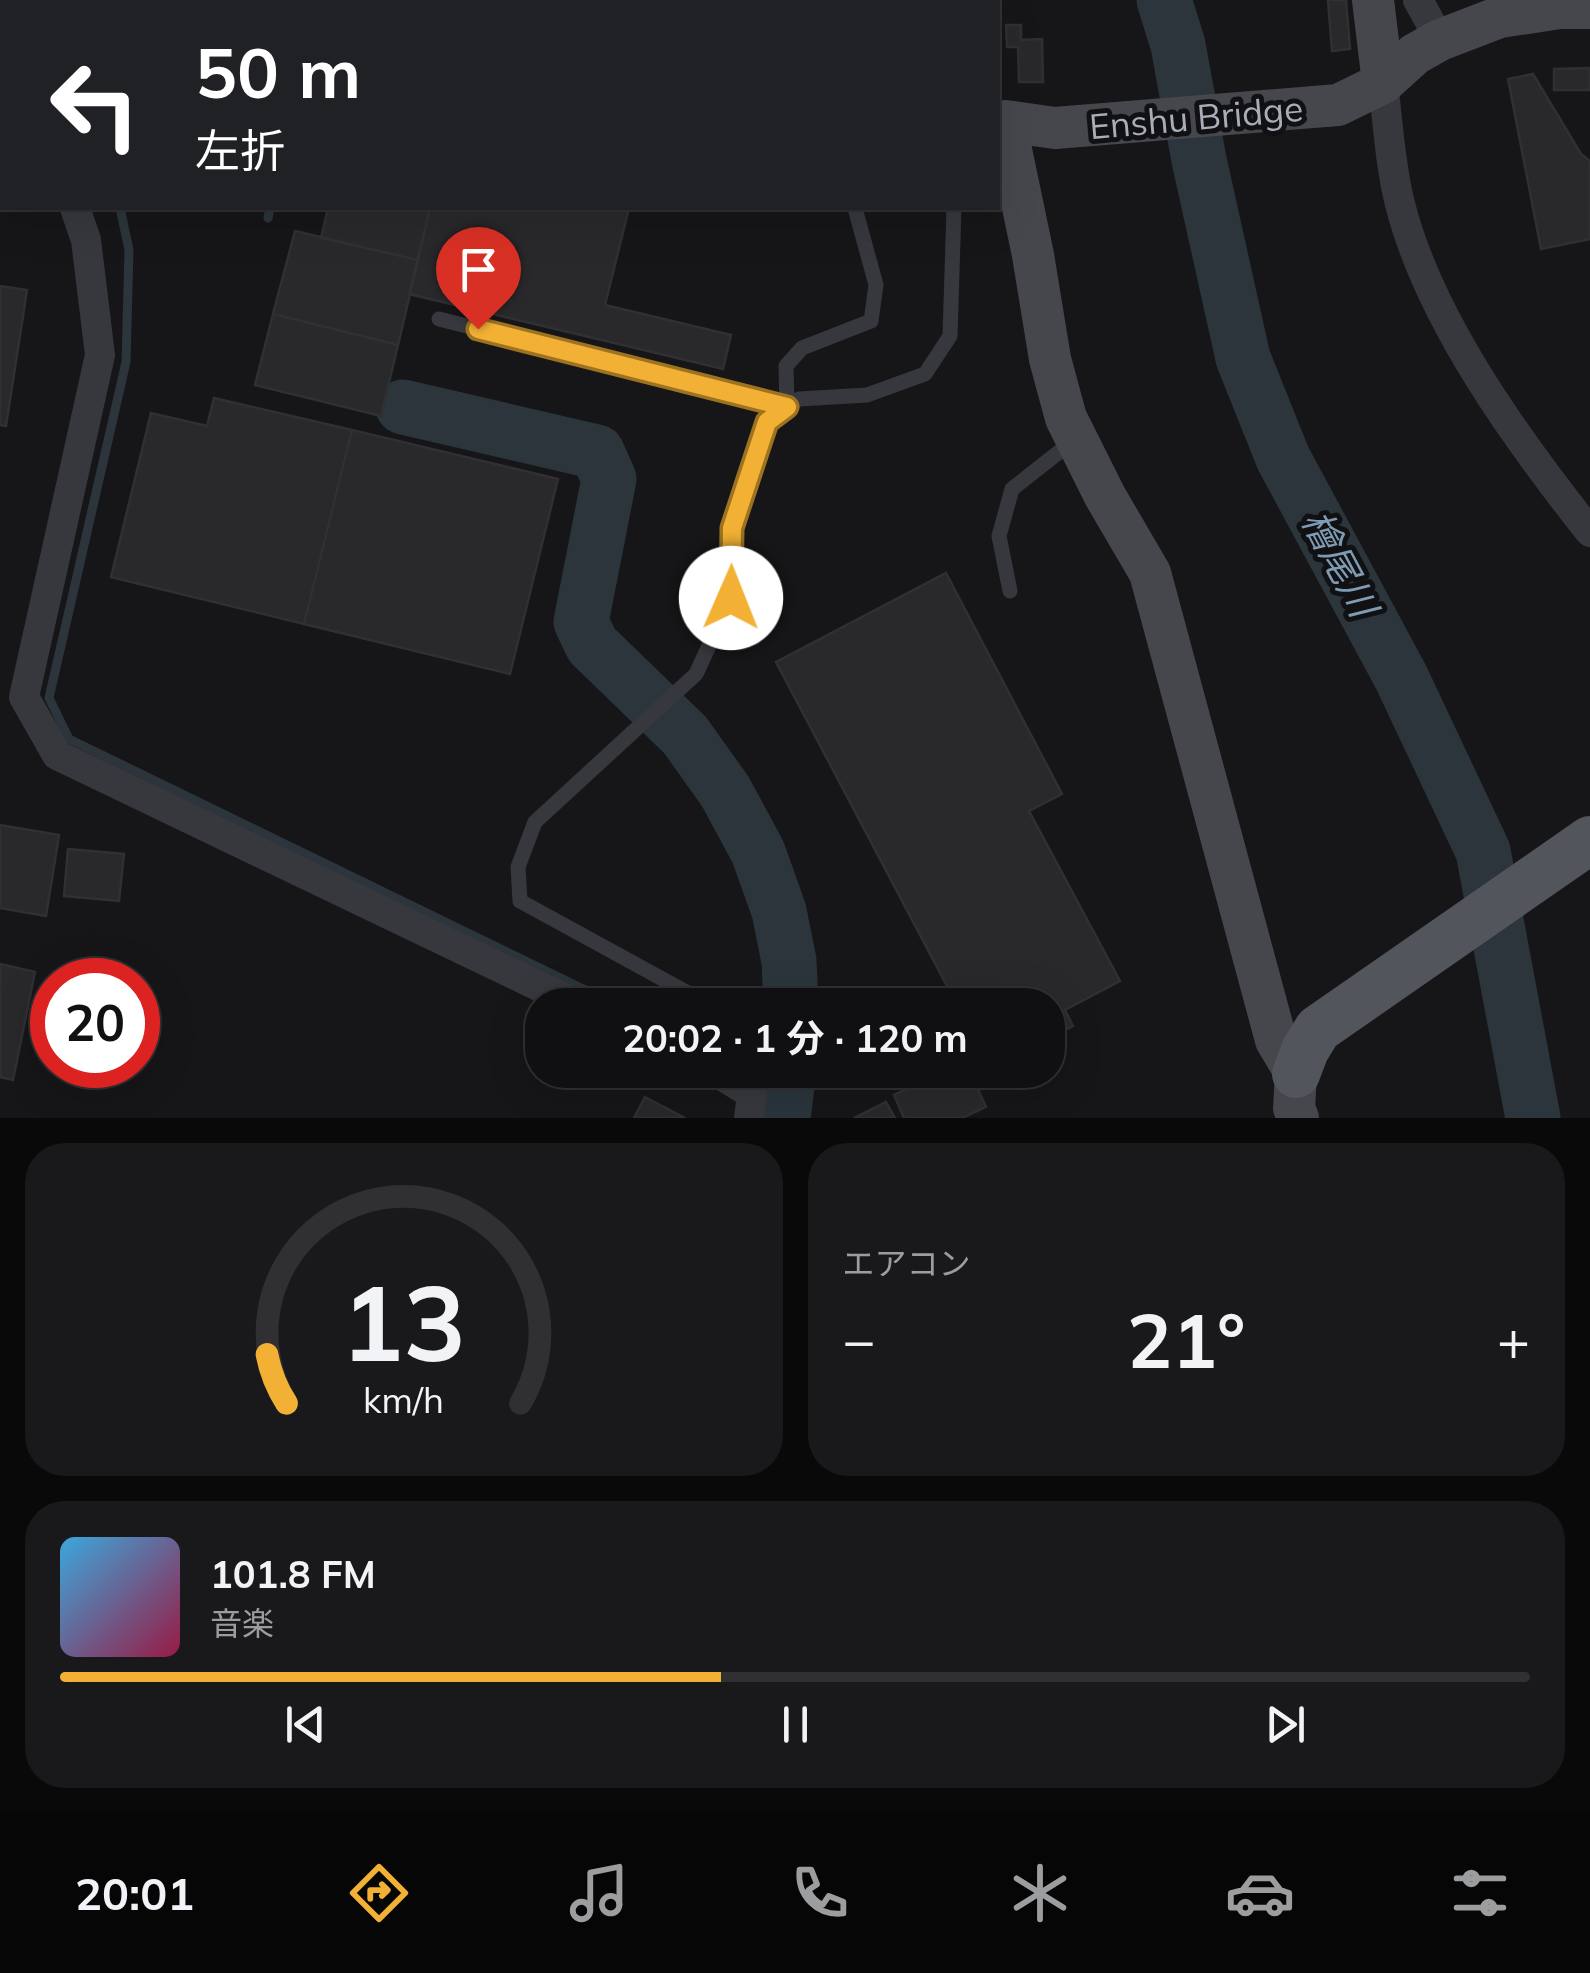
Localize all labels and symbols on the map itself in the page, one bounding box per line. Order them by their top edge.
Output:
street label: Enshu Bridge [1087,86,1305,148]
pin [436,227,521,330]
water label: 檜尾川 [1292,501,1390,628]
position arrow [679,546,783,650]
speed limit sign: 20 [30,958,160,1088]

